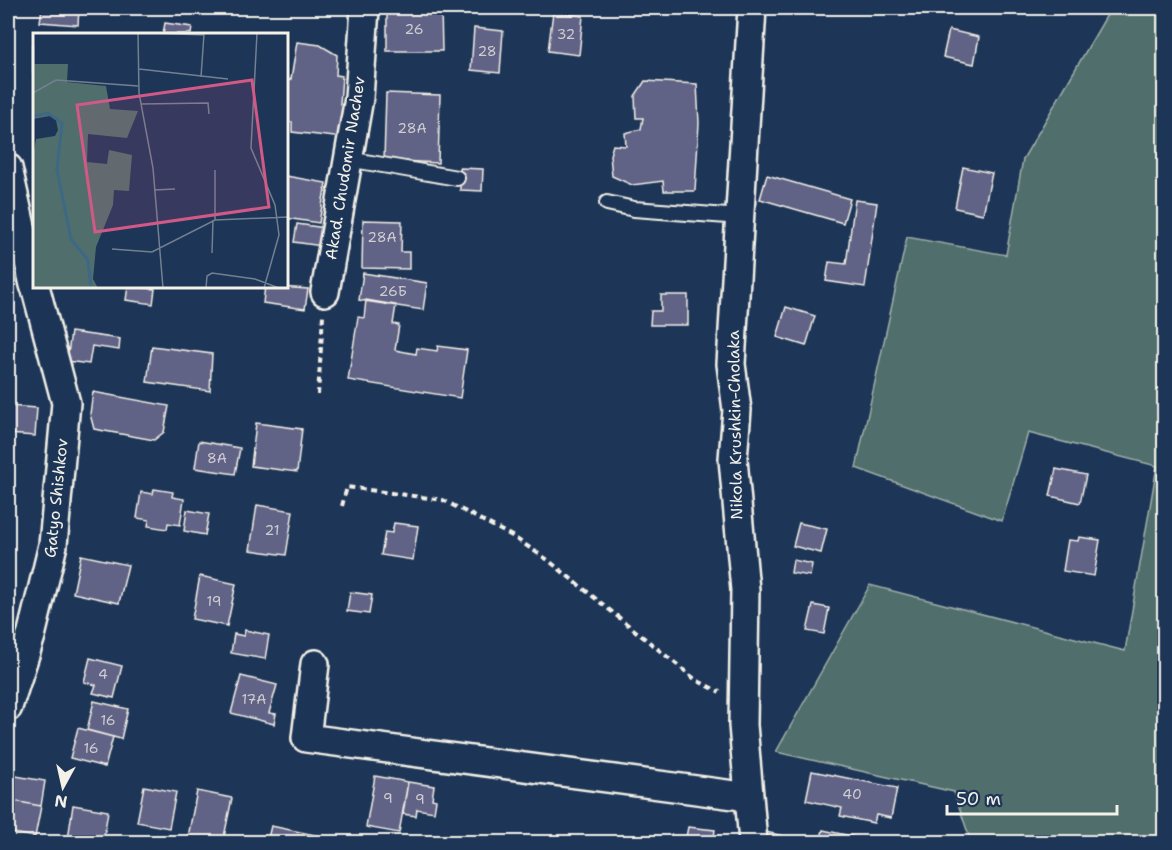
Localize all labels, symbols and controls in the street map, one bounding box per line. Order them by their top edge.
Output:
house number: 26 [405,20,424,38]
house number: 32 [557,25,575,43]
inset map [33,33,288,288]
house number: 28 [477,42,497,60]
street label: Akad. Chudomir Nachev [320,75,370,261]
house number: 28А [397,119,427,137]
house number: 28А [367,228,397,246]
house number: 26Б [379,282,407,300]
street label: Nikola Krushkin-Cholaka [723,330,747,520]
street label: Gatyo Shishkov [39,437,73,559]
house number: 8А [207,449,227,467]
house number: 21 [265,521,279,539]
house number: 19 [206,592,222,610]
house number: 4 [98,665,108,683]
house number: 17А [241,690,267,708]
house number: 16 [100,711,116,729]
house number: 16 [83,739,99,757]
north arrow [33,757,93,817]
scale bar [947,778,1116,816]
house number: 40 [842,785,862,803]
text: 50 m [956,787,1001,811]
house number: 9 [383,789,393,807]
text: N [53,790,69,813]
house number: 9 [415,790,425,808]

